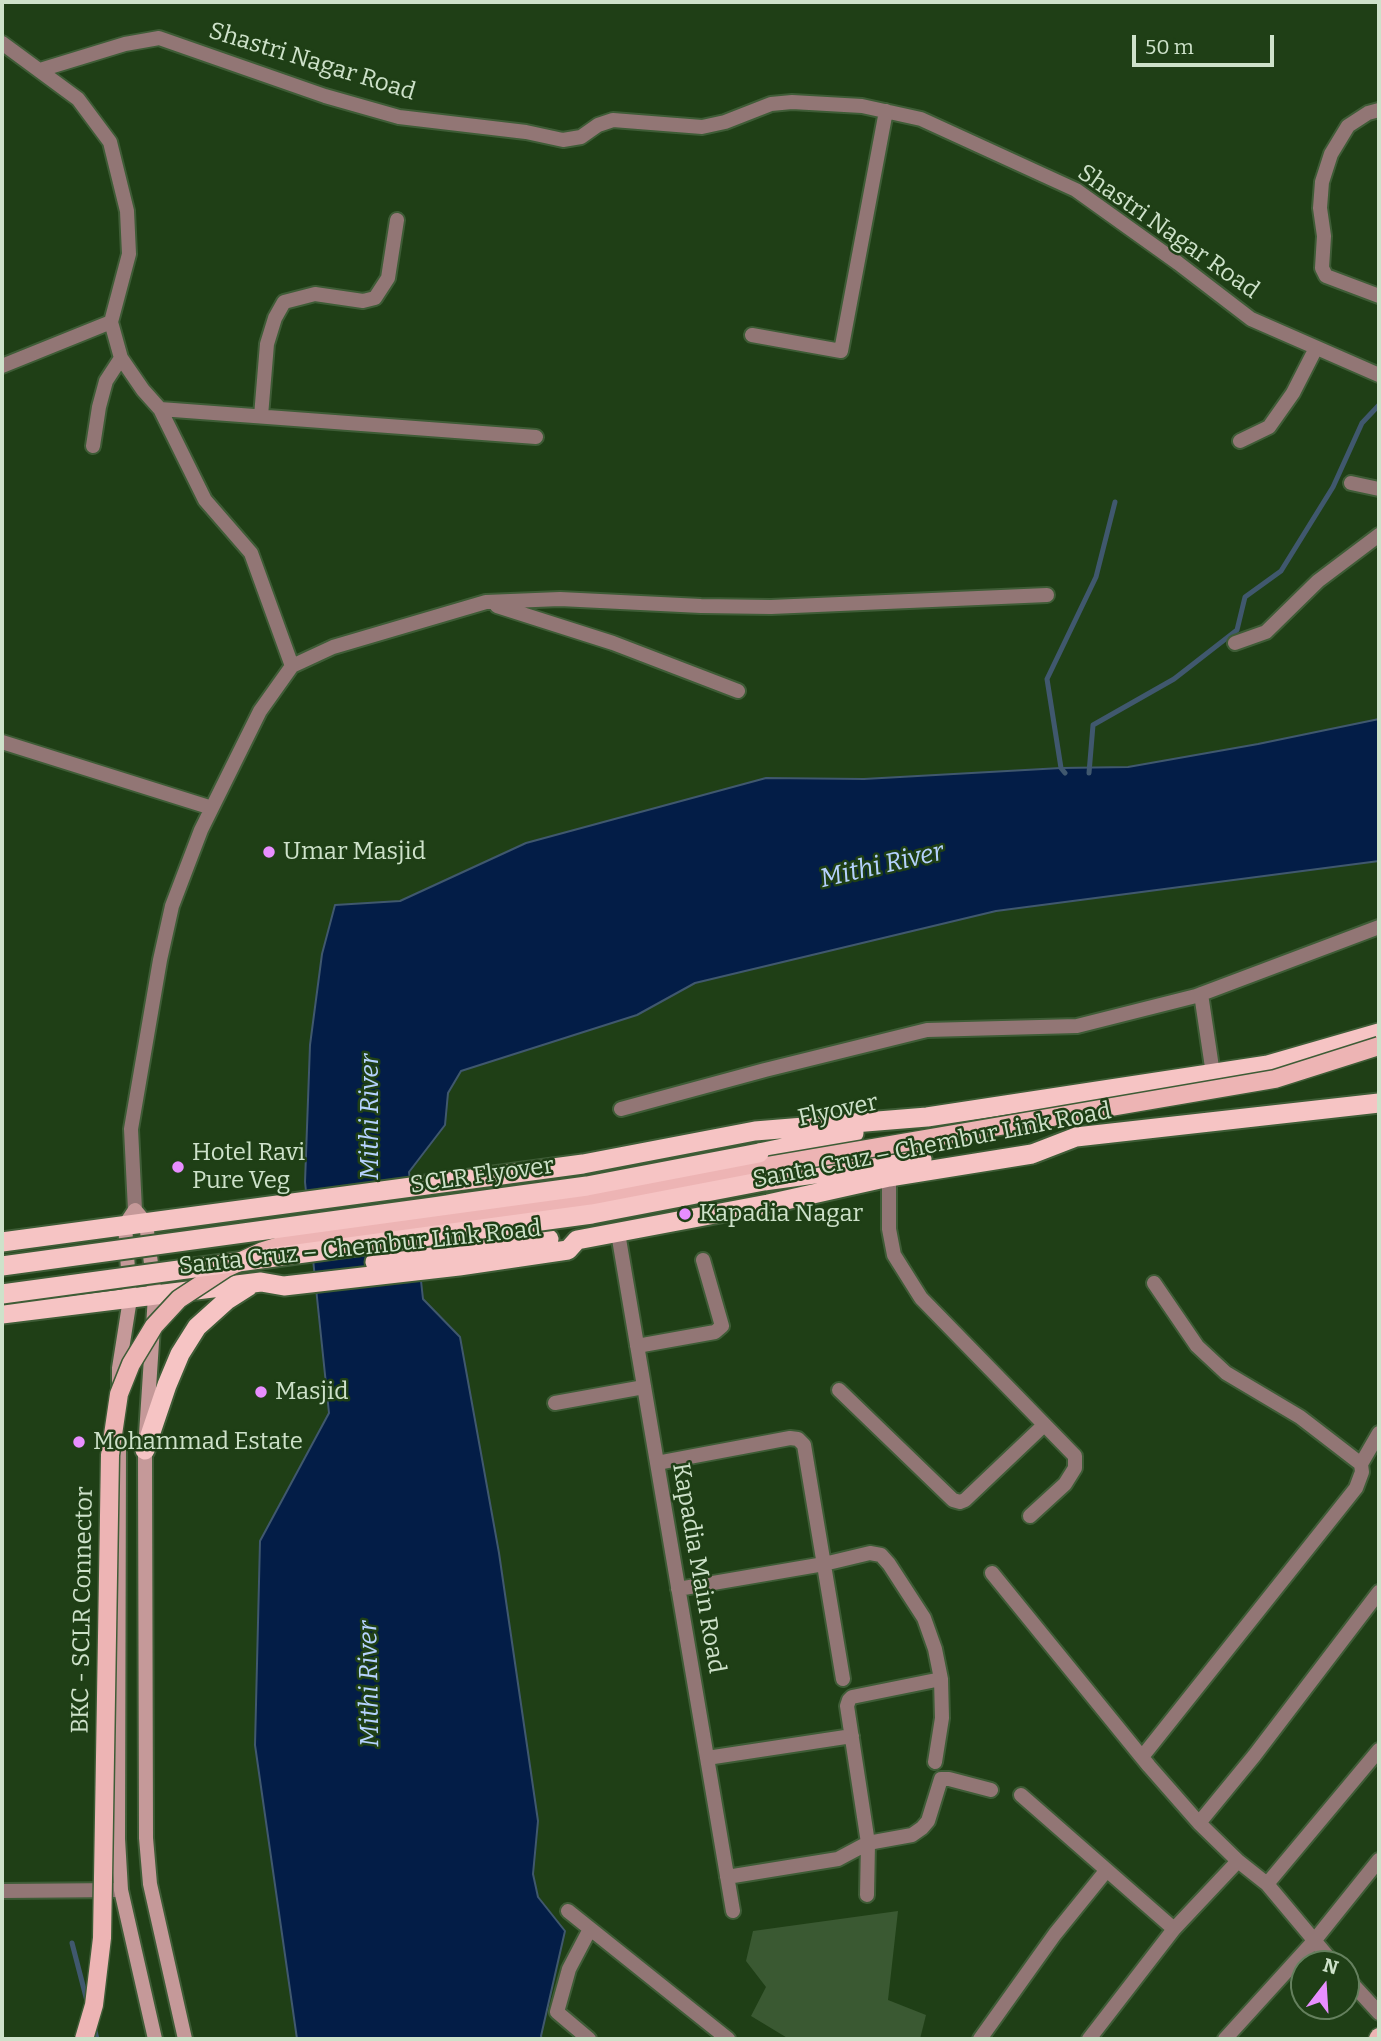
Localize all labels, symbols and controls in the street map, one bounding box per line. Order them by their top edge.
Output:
street label: Shastri Nagar Road [205,17,419,107]
scale bar [1136,21,1278,65]
text: 50 m [1145,34,1194,60]
street label: Shastri Nagar Road [1072,159,1264,305]
water label: Mithi River [817,837,947,895]
place label: Umar Masjid [283,838,426,866]
marker: Umar Masjid [261,844,277,860]
water label: Mithi River [355,1054,387,1180]
street label: Flyover [795,1088,881,1134]
street label: Santa Cruz – Chembur Link Road [750,1097,1114,1195]
place label: Hotel Ravi Pure Veg [192,1139,305,1195]
street label: SCLR Flyover [408,1152,556,1200]
marker: Hotel Ravi Pure Veg [170,1159,186,1175]
place label: Kapadia Nagar [699,1200,863,1228]
marker: Kapadia Nagar [677,1206,693,1222]
street label: Santa Cruz – Chembur Link Road [177,1215,543,1281]
place label: Masjid [275,1378,348,1406]
marker: Masjid [253,1384,269,1400]
place label: Mohammad Estate [93,1428,303,1456]
marker: Mohammad Estate [71,1434,87,1450]
street label: Kapadia Main Road [665,1461,731,1675]
street label: BKC - SCLR Connector [66,1486,100,1734]
water label: Mithi River [353,1621,387,1747]
north arrow [1290,1950,1360,2020]
text: N [1320,1953,1341,1979]

